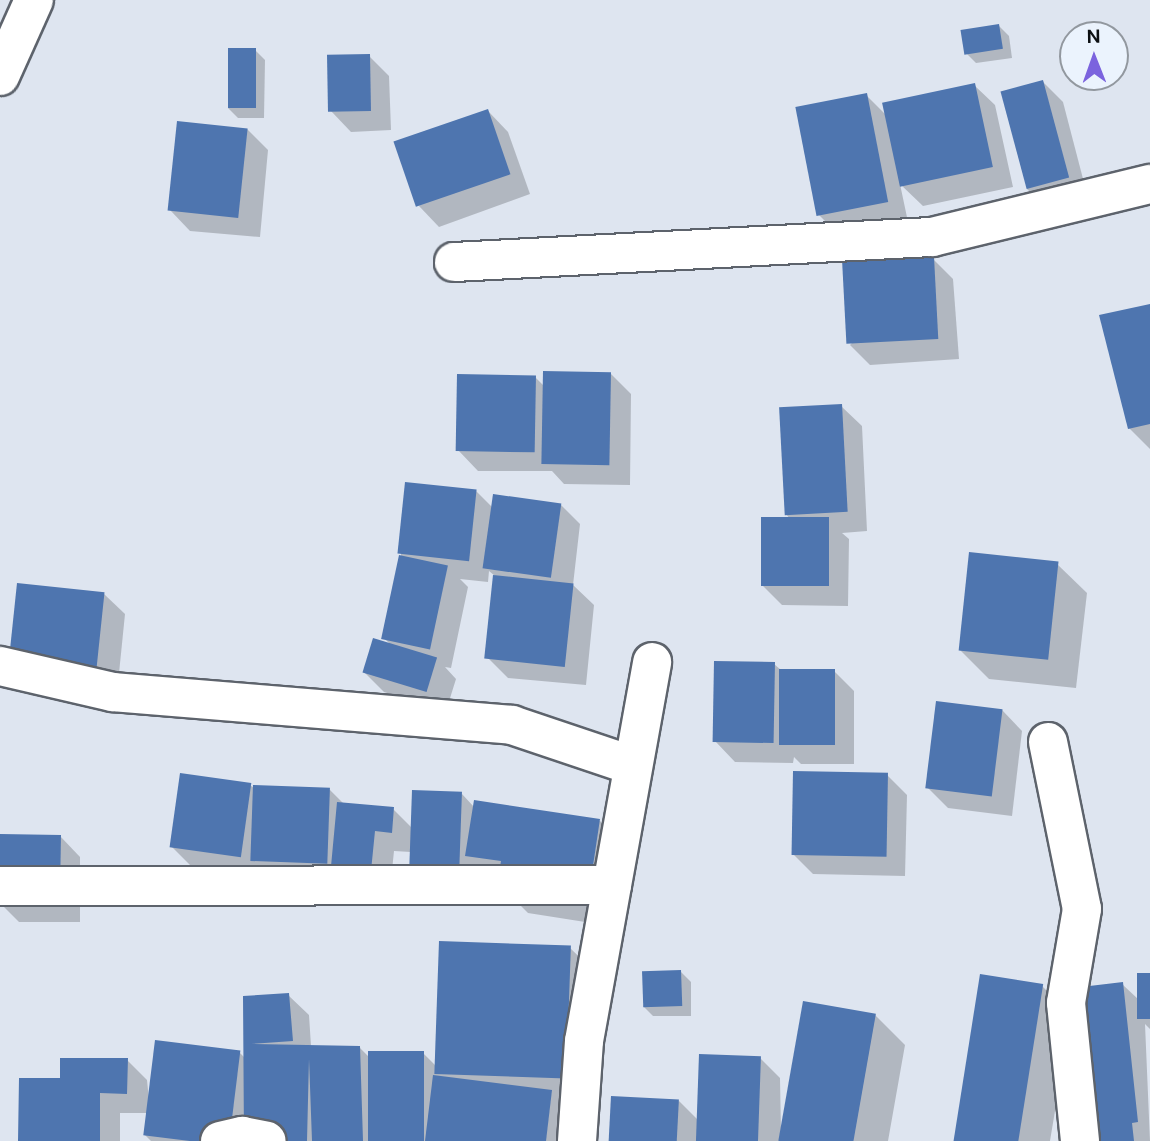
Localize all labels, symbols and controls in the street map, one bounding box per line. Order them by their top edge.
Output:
north arrow [1059,21,1129,91]
text: N [1087,24,1101,49]

